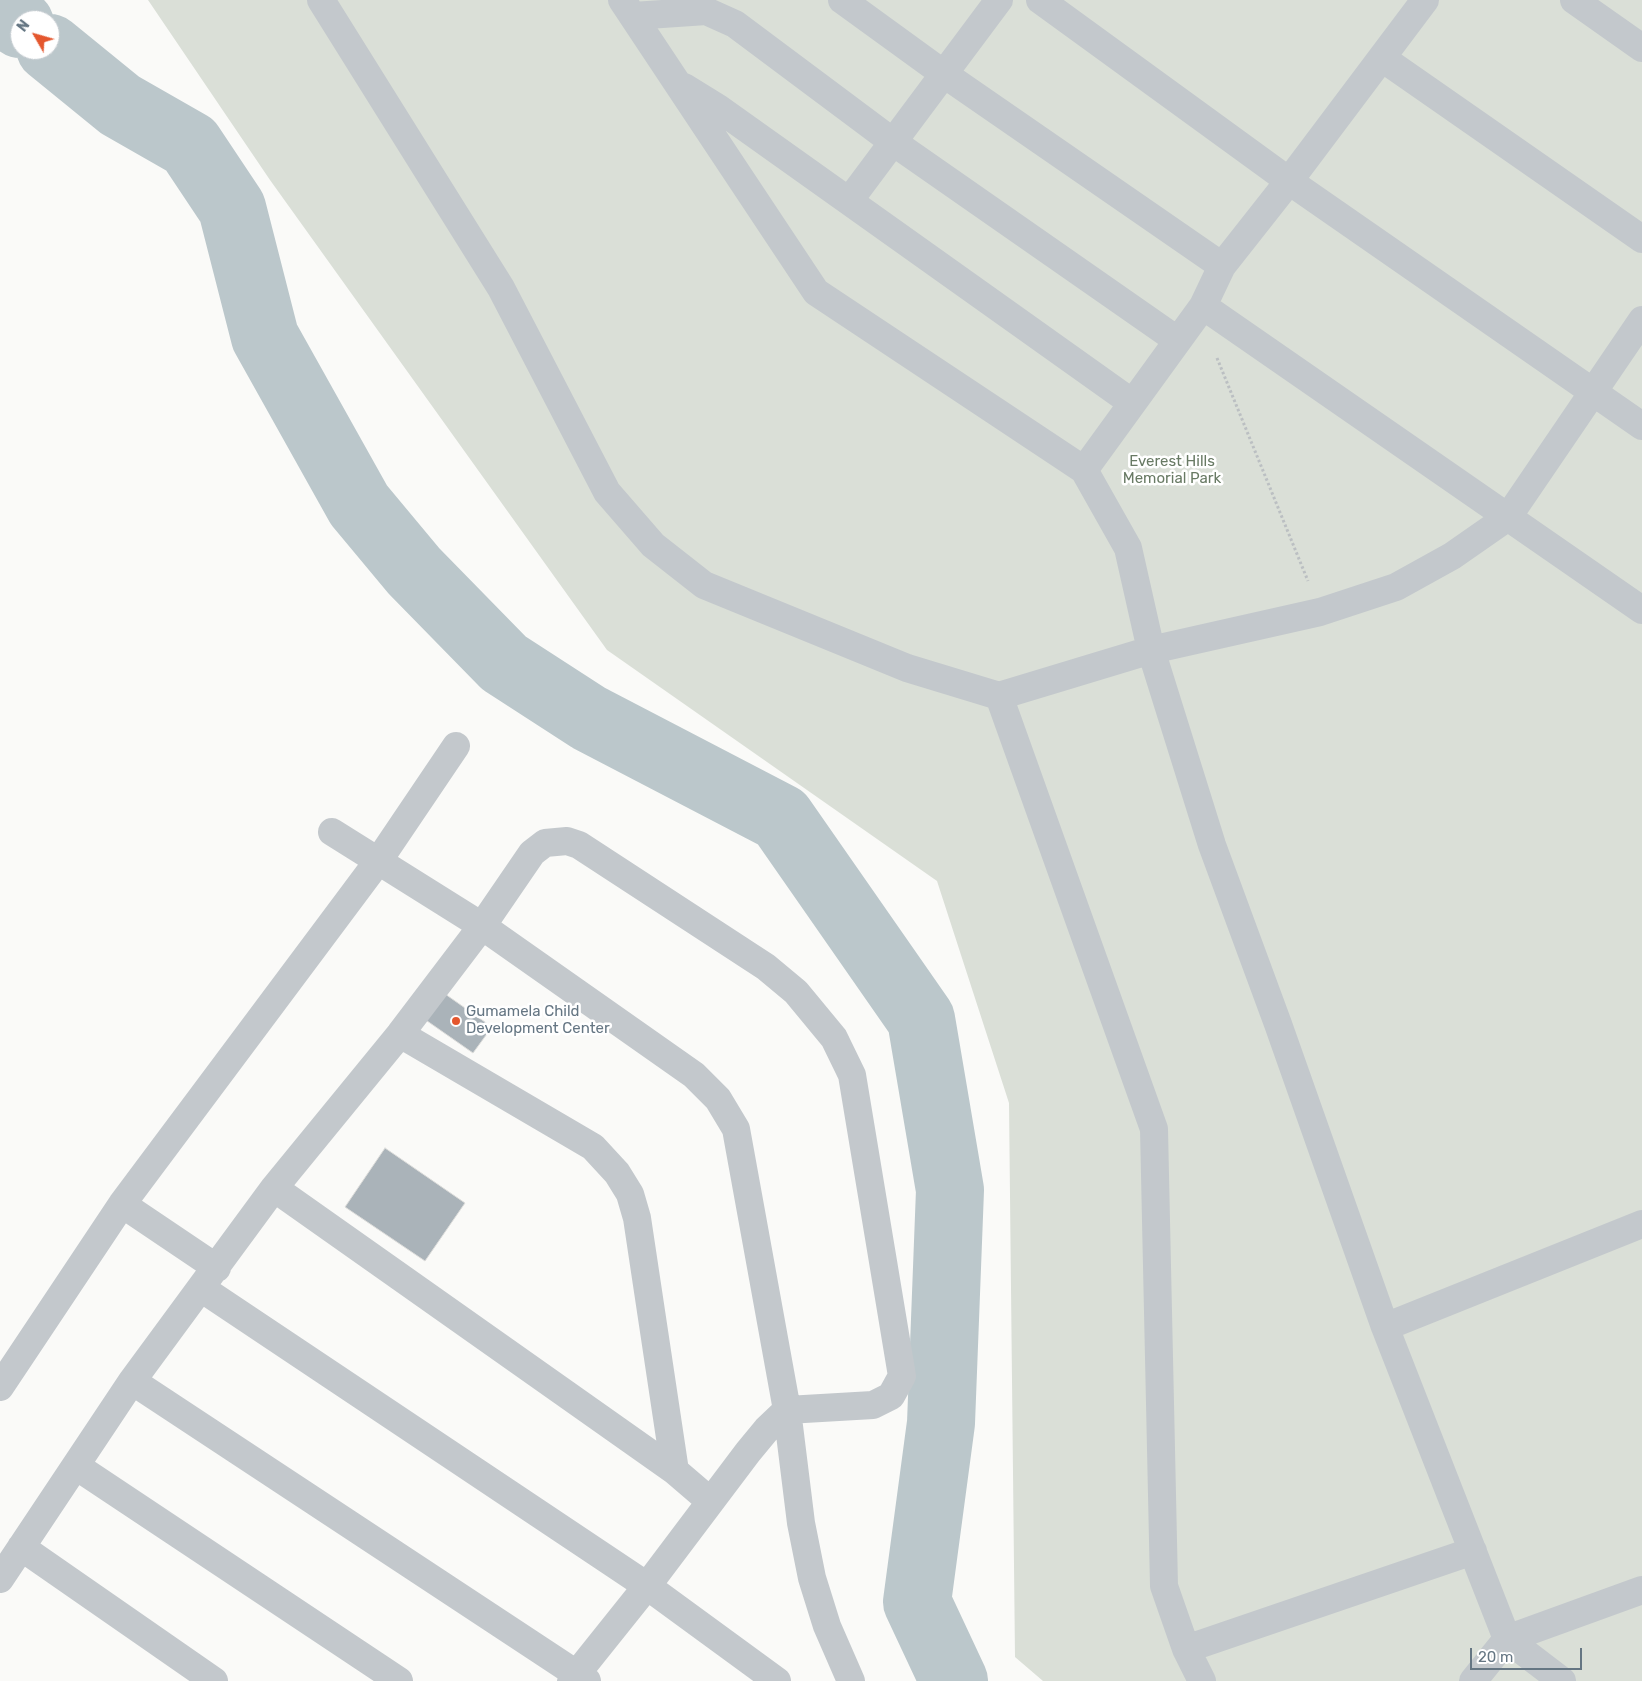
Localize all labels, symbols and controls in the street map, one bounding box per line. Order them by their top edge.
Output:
north arrow [10,10,60,60]
text: N [14,17,33,35]
park label: Everest Hills Memorial Park [1123,453,1221,488]
place label: Gumamela Child Development Center [466,1003,610,1038]
marker: Gumamela Child Development Center [450,1015,462,1027]
scale bar [1472,1638,1584,1670]
text: 20 m [1478,1648,1513,1666]

